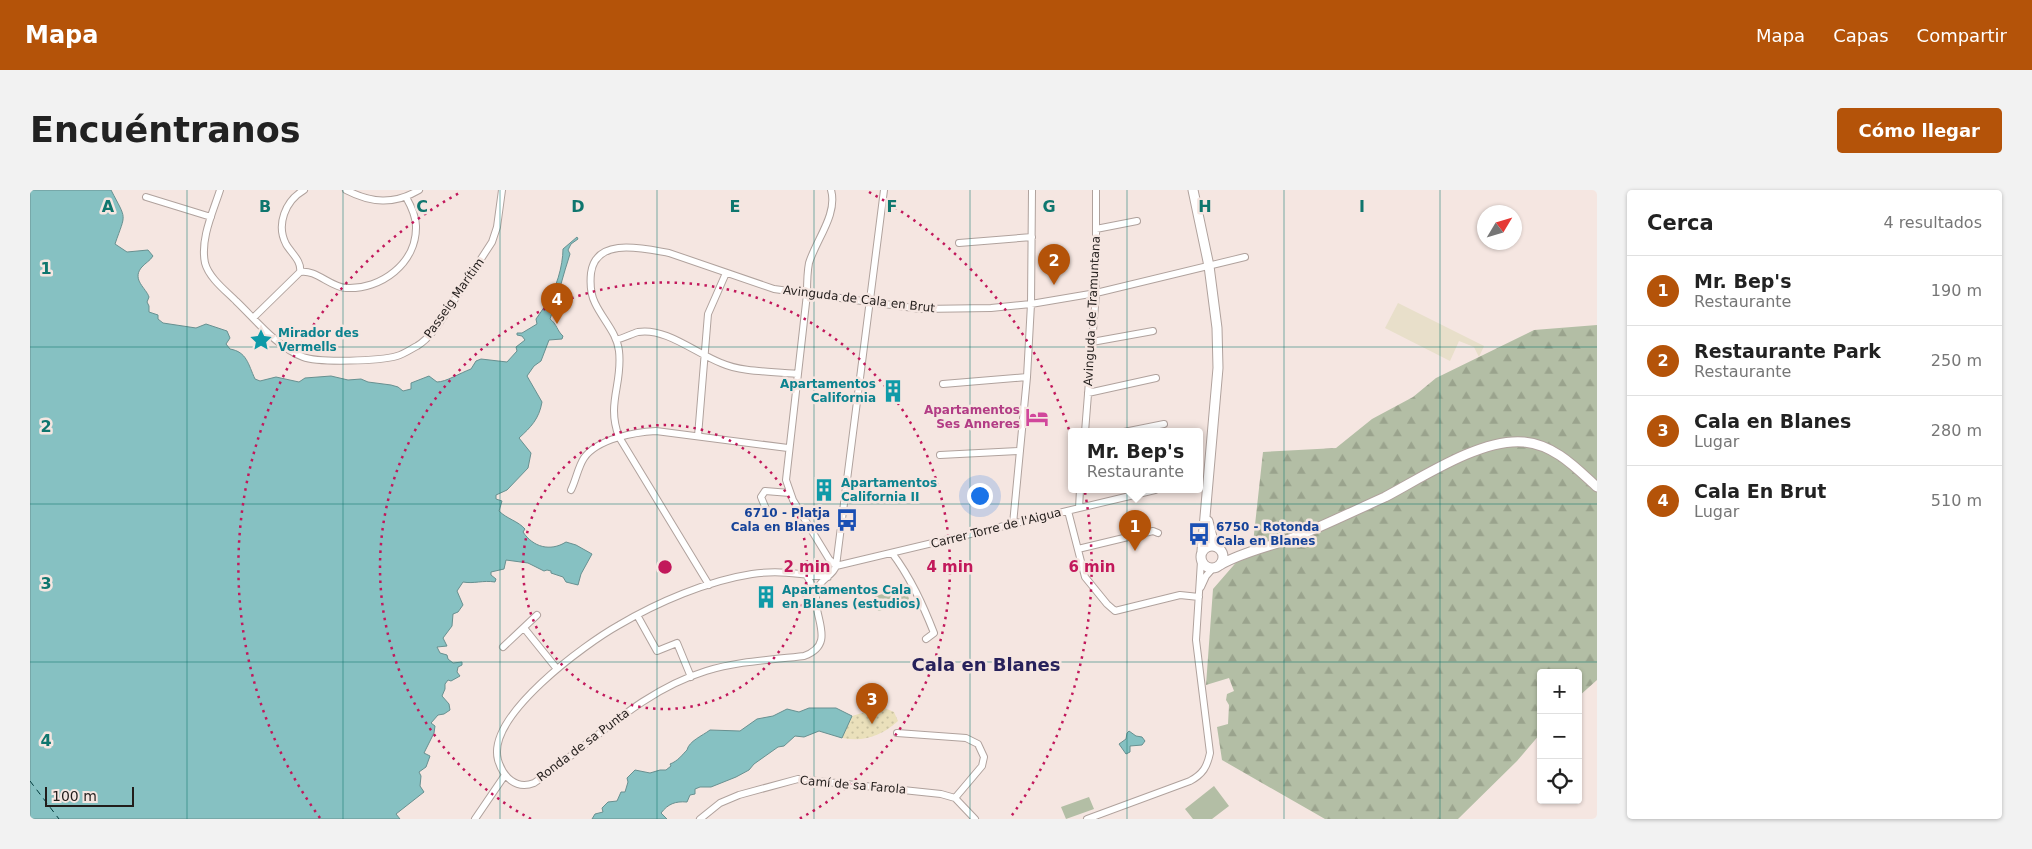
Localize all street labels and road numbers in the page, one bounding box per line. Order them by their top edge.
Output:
street label: Avinguda de Tramuntana [1081,236,1103,386]
street label: Passeig Marítim [421,255,487,341]
street label: Avinguda de Cala en Brut [782,283,936,315]
street label: Carrer Torre de l'Aigua [929,505,1063,551]
street label: Ronda de sa Punta [534,706,632,784]
street label: Camí de sa Farola [799,773,907,797]

